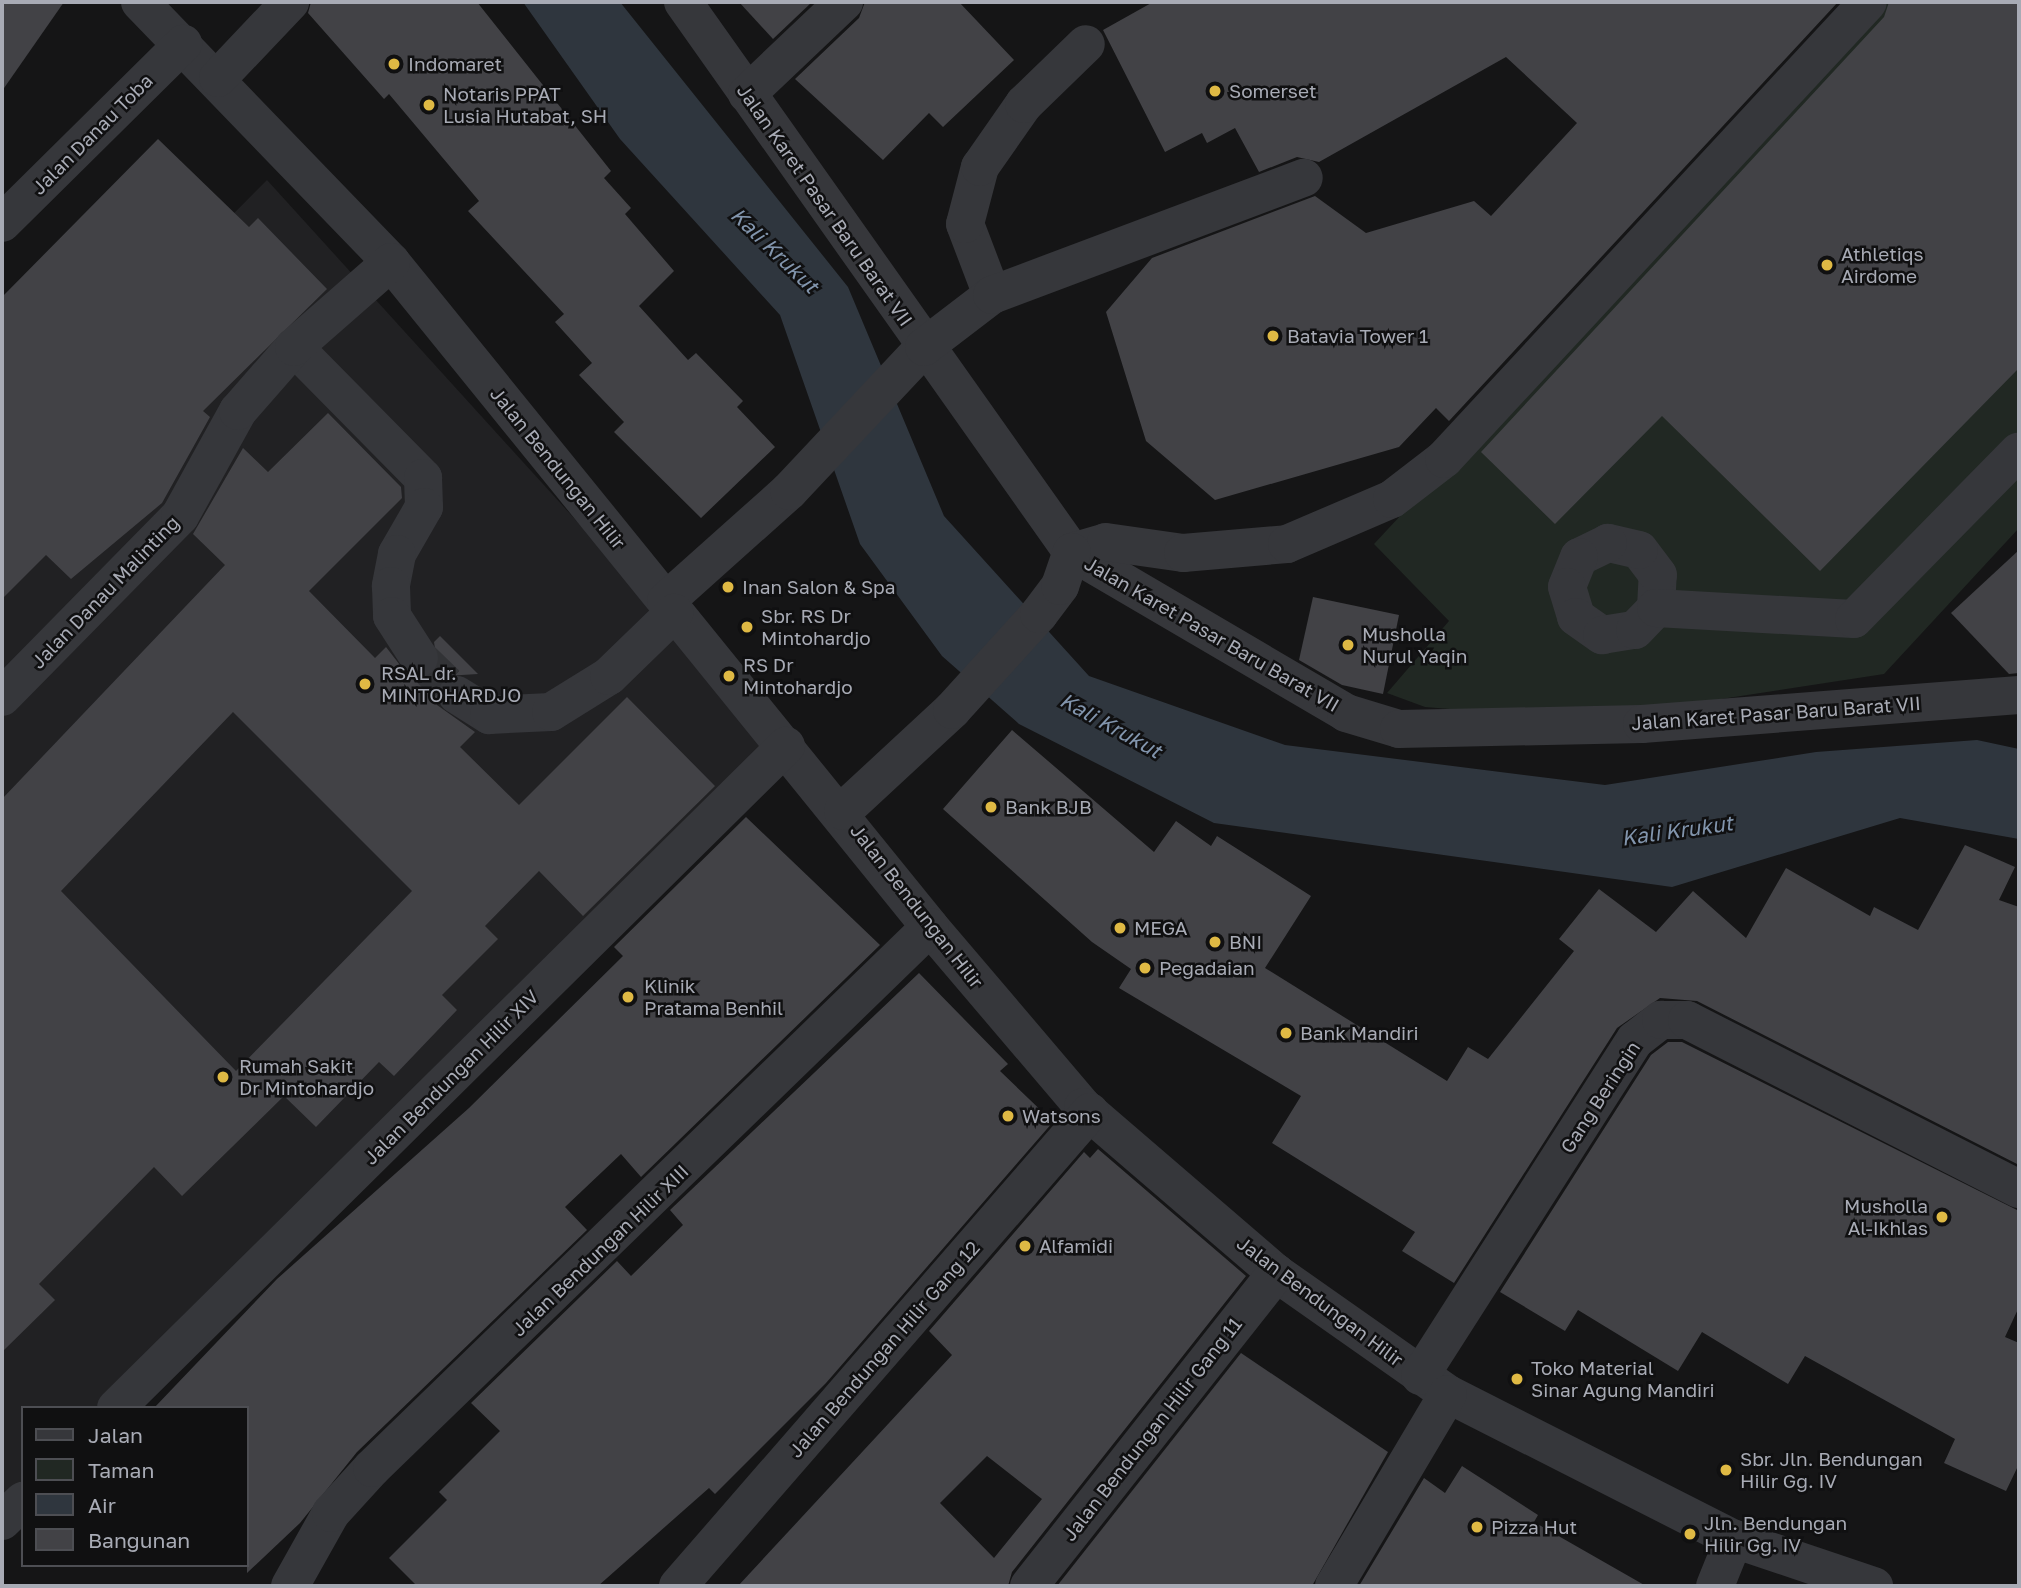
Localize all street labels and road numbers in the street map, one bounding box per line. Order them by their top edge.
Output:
street label: Jalan Danau Toba [27,69,157,199]
street label: Jalan Karet Pasar Baru Barat VII [732,80,918,330]
street label: Jalan Bendungan Hilir [486,382,630,554]
street label: Jalan Danau Malinting [26,511,184,673]
street label: Jalan Karet Pasar Baru Barat VII [1081,552,1343,716]
street label: Jalan Karet Pasar Baru Barat VII [1631,692,1921,734]
street label: Jalan Bendungan Hilir [846,819,988,993]
street label: Jalan Bendungan Hilir XIV [359,985,543,1169]
street label: Gang Beringin [1555,1037,1645,1157]
street label: Jalan Bendungan Hilir XIII [507,1159,693,1341]
street label: Jalan Bendungan Hilir [1233,1231,1407,1371]
street label: Jalan Bendungan Hilir Gang 12 [784,1236,984,1462]
street label: Jalan Bendungan Hilir Gang 11 [1058,1313,1246,1545]

